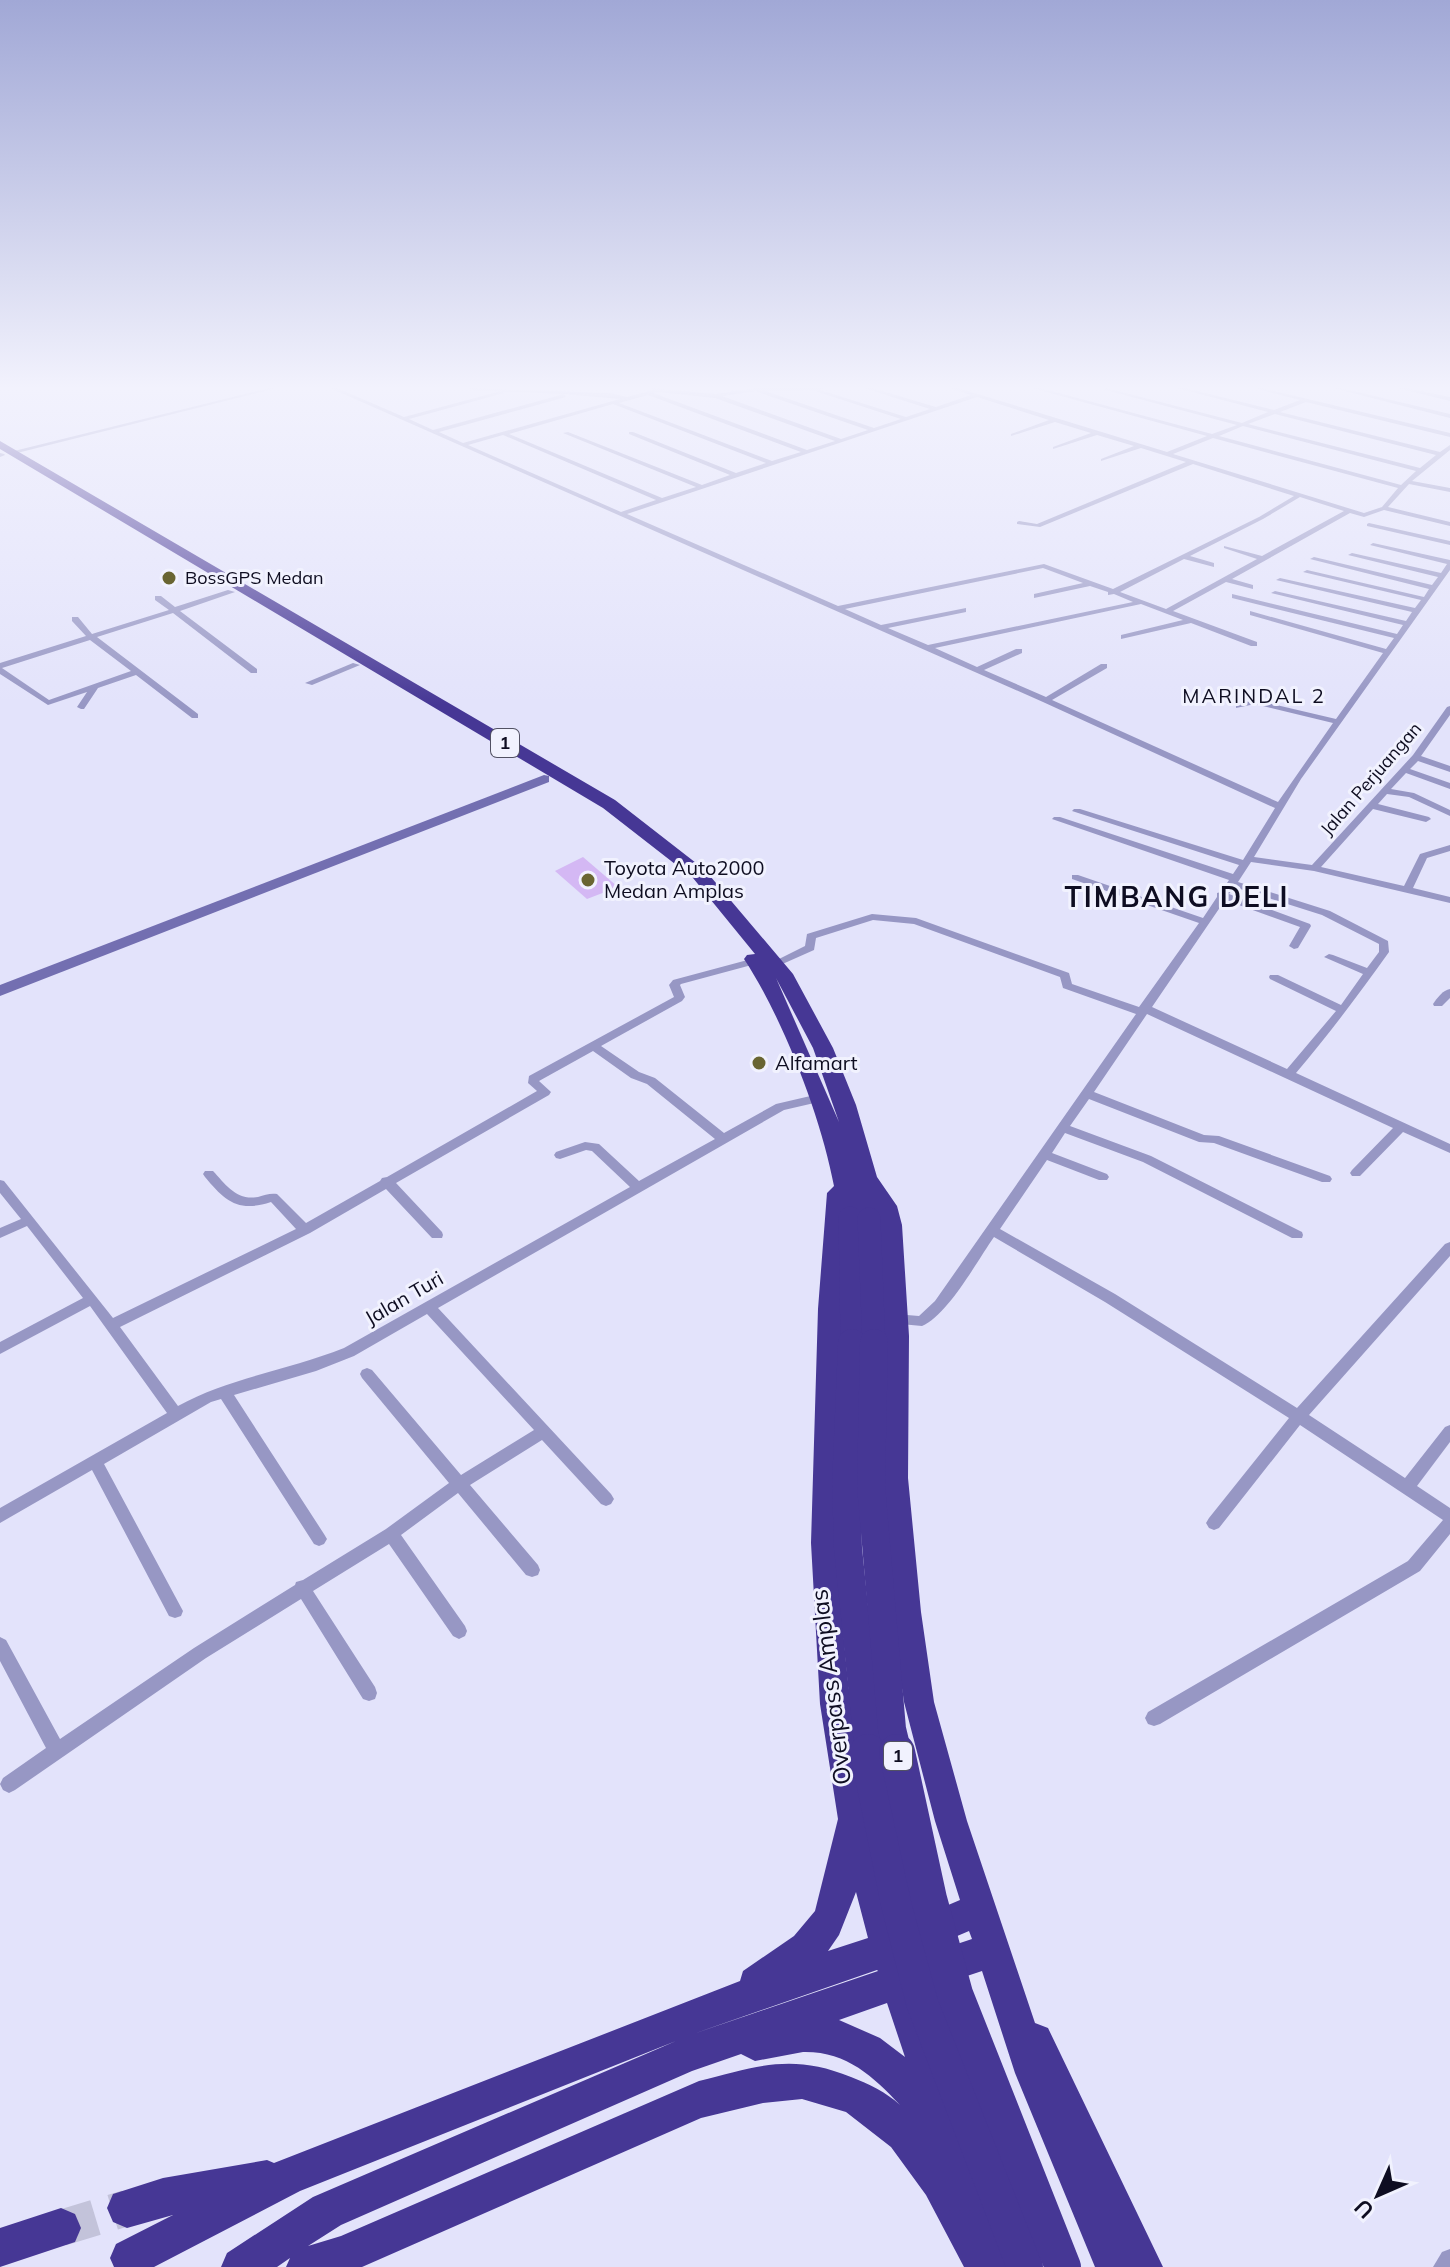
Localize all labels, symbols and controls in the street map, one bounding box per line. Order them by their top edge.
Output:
place label: BossGPS Medan [185,566,324,589]
marker: BossGPS Medan [160,569,178,587]
district label: MARINDAL 2 [1182,683,1326,708]
street label: Jalan Perjuangan [1315,717,1426,840]
road number: 1 [491,729,519,757]
place label: Toyota Auto2000 Medan Amplas [604,855,764,903]
marker: Toyota Auto2000 Medan Amplas [579,871,597,889]
district label: TIMBANG DELI [1065,879,1290,914]
place label: Alfamart [775,1050,857,1075]
marker: Alfamart [750,1054,768,1072]
street label: Jalan Turi [360,1265,447,1330]
street label: Overpass Amplas [803,1588,857,1787]
road number: 1 [884,1742,912,1770]
north arrow [1338,2155,1418,2235]
text: U [1348,2193,1380,2225]

